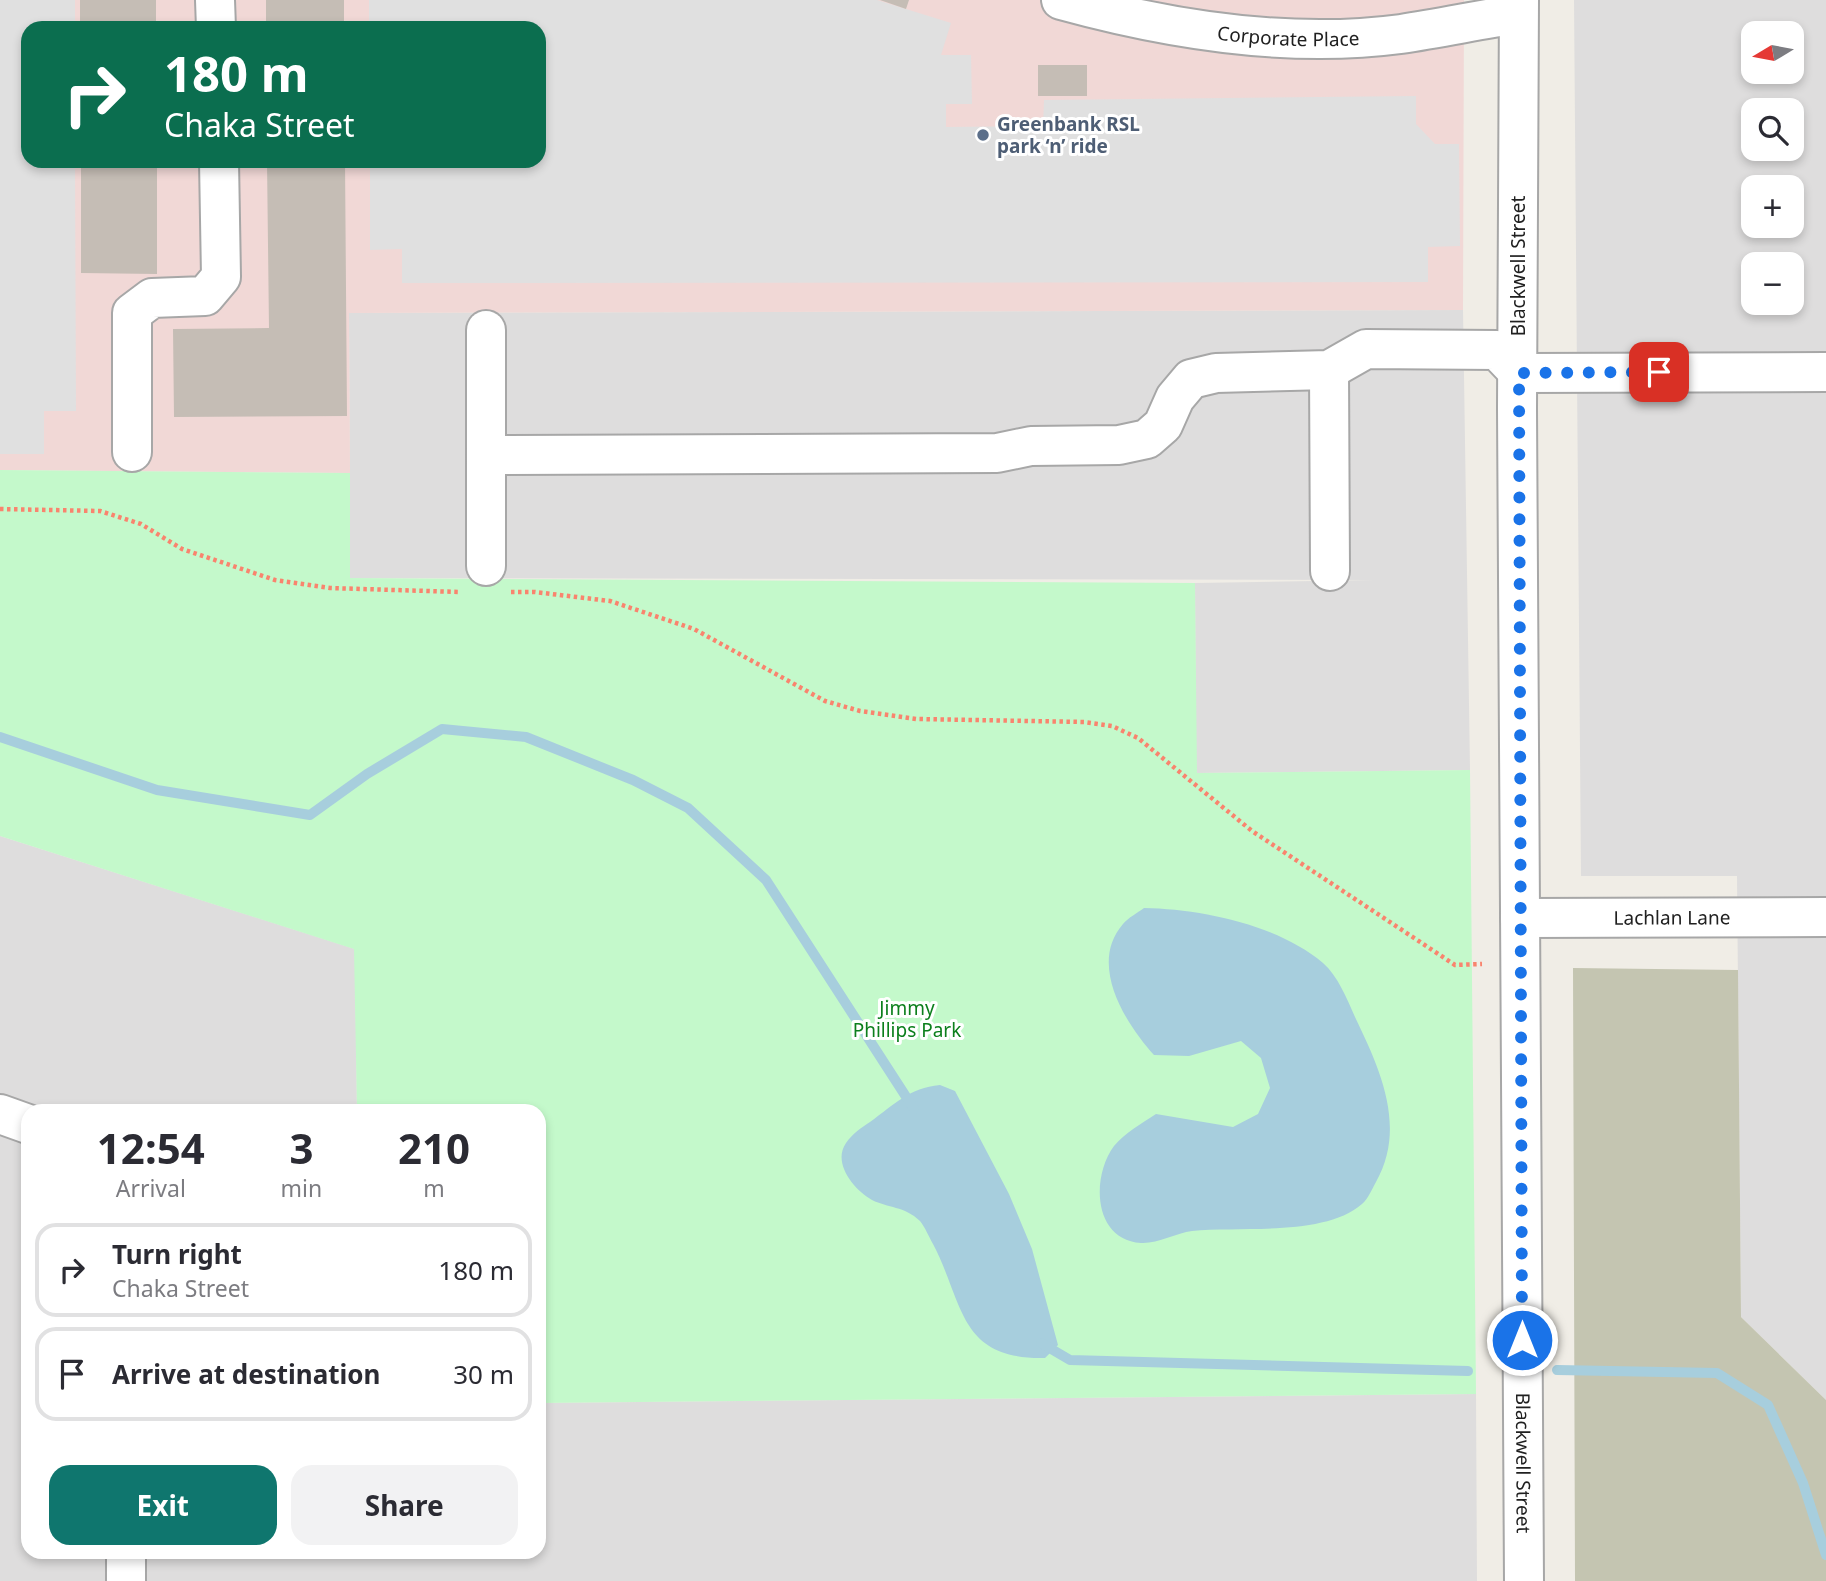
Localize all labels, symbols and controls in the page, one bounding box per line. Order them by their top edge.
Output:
street label: Corporate Place [1216,20,1360,52]
north arrow [1741,21,1804,84]
map controls [1741,21,1804,315]
text: 180 m [164,40,309,106]
icon: right [49,49,140,140]
button: search [1741,98,1804,161]
text: Chaka Street [164,103,355,146]
place label: Greenbank RSL park ‘n’ ride [997,111,1140,159]
marker: Greenbank RSL park ‘n’ ride [975,127,991,143]
button: + [1741,175,1804,238]
street label: Blackwell Street [1505,196,1531,336]
button: − [1741,252,1804,315]
pin [1629,342,1689,402]
icon: arrive [1640,353,1678,391]
street label: Lachlan Lane [1614,904,1730,931]
park label: Jimmy Phillips Park [853,995,961,1043]
text: 12:54 [97,1119,205,1176]
text: 3 [289,1119,313,1176]
text: 210 [398,1119,470,1176]
text: Arrival [116,1172,186,1204]
text: min [281,1172,322,1204]
text: m [423,1172,445,1204]
text: Turn right [112,1236,242,1272]
icon: right [53,1251,91,1289]
text: 180 m [438,1252,514,1288]
text: Chaka Street [112,1272,249,1304]
position arrow [1485,1303,1559,1377]
icon: arrive [53,1355,91,1393]
text: Arrive at destination [112,1356,381,1392]
text: 30 m [453,1356,514,1392]
street label: Blackwell Street [1510,1393,1537,1534]
button: Exit [49,1465,277,1545]
button: Share [291,1465,518,1545]

